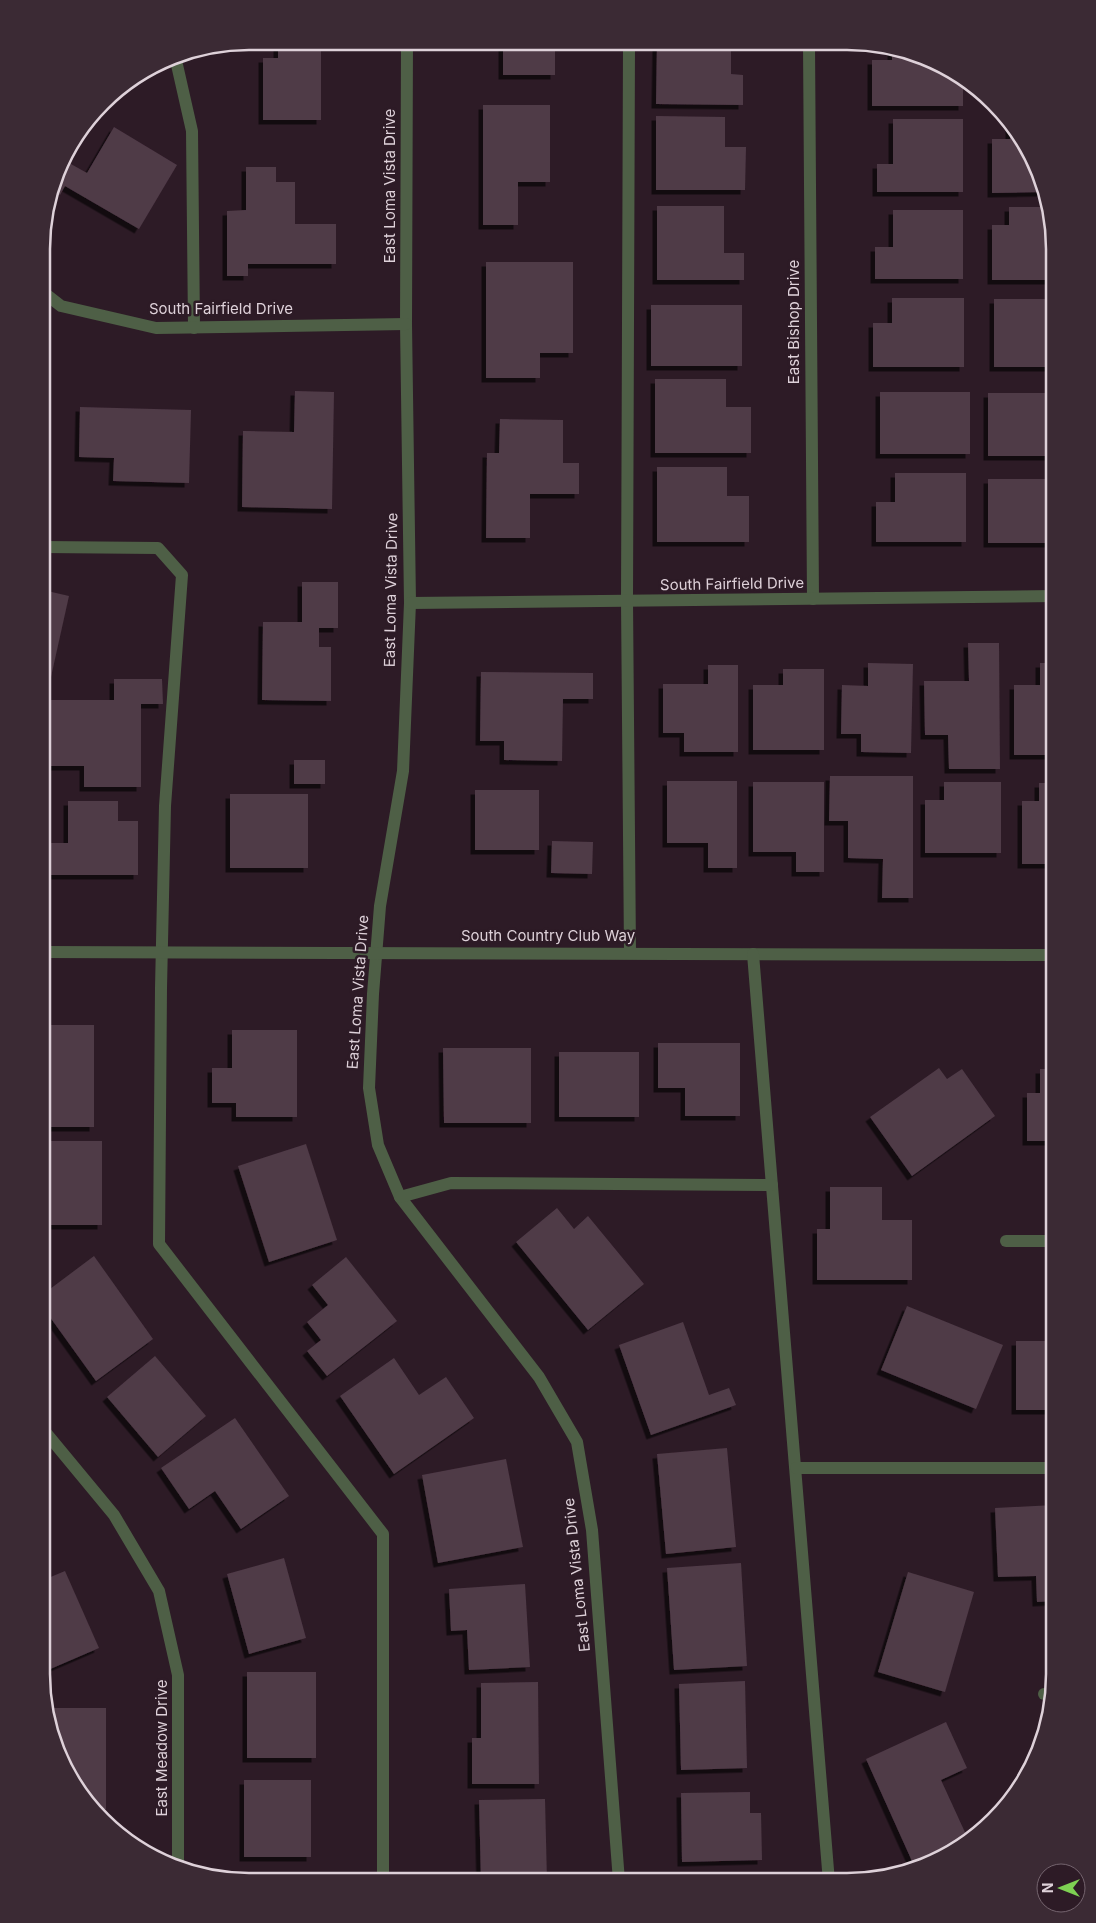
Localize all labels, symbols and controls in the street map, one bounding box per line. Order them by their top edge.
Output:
street label: East Loma Vista Drive [380,109,399,263]
street label: East Bishop Drive [784,260,803,384]
street label: South Fairfield Drive [149,299,293,318]
street label: East Loma Vista Drive [380,513,401,667]
street label: South Fairfield Drive [660,573,804,594]
street label: East Loma Vista Drive [343,914,372,1070]
street label: South Country Club Way [461,926,636,945]
street label: East Loma Vista Drive [559,1497,594,1653]
street label: East Meadow Drive [152,1680,171,1816]
north arrow [1036,1863,1086,1913]
text: N [1039,1883,1056,1893]

